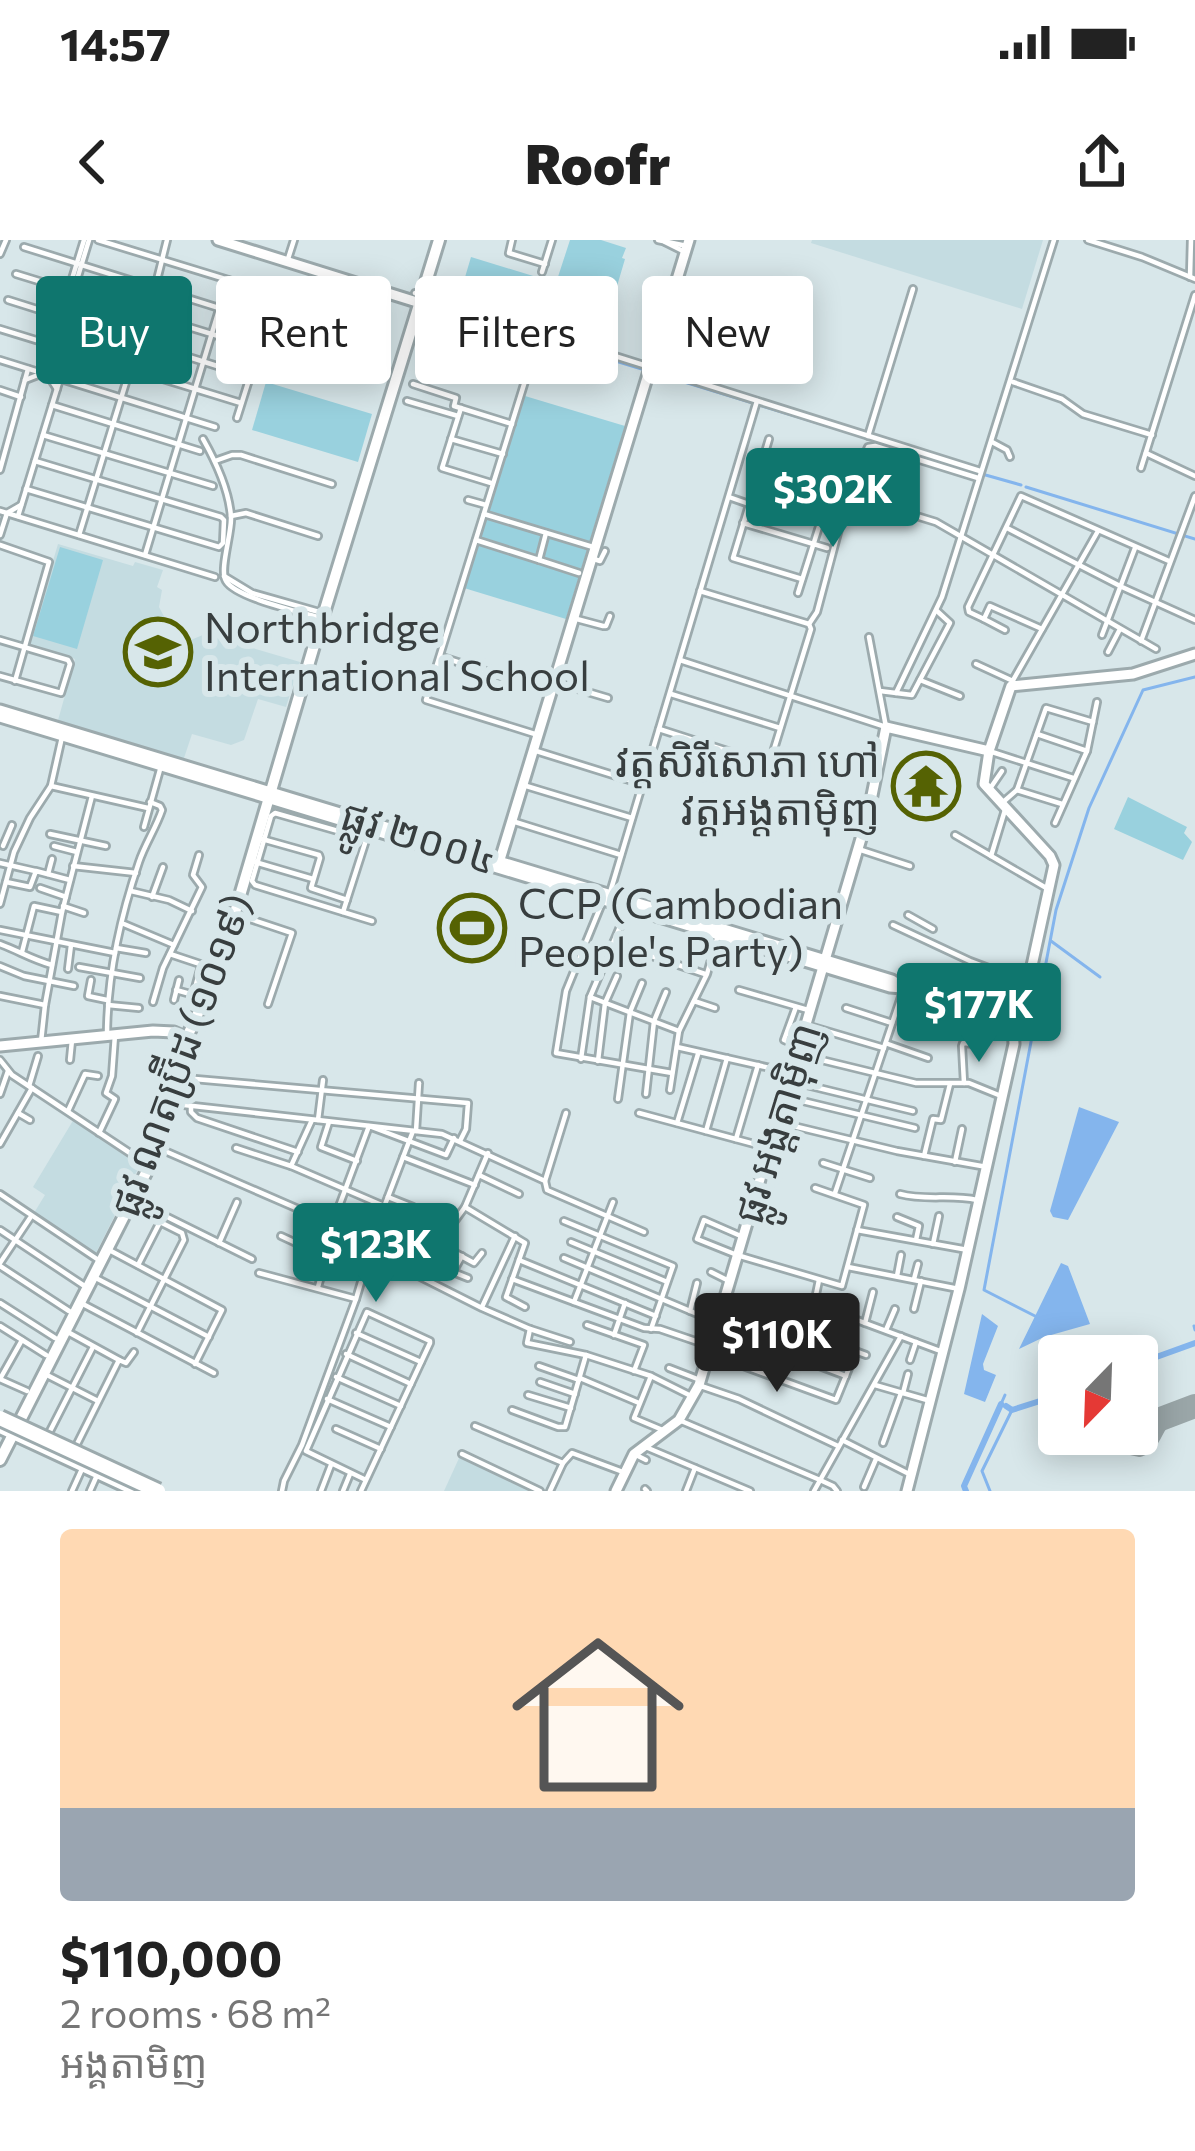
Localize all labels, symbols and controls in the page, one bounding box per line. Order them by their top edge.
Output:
text: 14:57 [60,15,171,70]
icon: back [60,129,126,195]
text: Roofr [525,129,670,195]
icon: share [1069,129,1135,195]
chip: Buy [36,276,192,384]
chip: Rent [216,276,391,384]
chip: Filters [415,276,618,384]
chip: New [642,276,813,384]
pin: $302K [749,448,917,550]
text: $302K [773,463,893,511]
place label: Northbridge International School [204,600,590,700]
school or university icon: Northbridge International School [123,617,193,687]
place label: វត្តសិរីសោភា ហៅ វត្តអង្តតាម៉ិញ [615,734,880,837]
temple icon: វត្តសិរីសោភា ហៅ វត្តអង្តតាម៉ិញ [891,751,961,821]
street label: ផ្លូវ ២០០៤ [332,787,504,896]
place label: CCP (Cambodian People's Party) [518,876,843,976]
street label: ផ្លូវ ណតប្រ៊ីដ (១០១៩) [96,886,274,1227]
sports icon: CCP (Cambodian People's Party) [437,893,507,963]
pin: $177K [895,963,1063,1065]
text: $177K [924,978,1034,1026]
street label: ផ្លូវ អង្តតាម៉ិញ [720,1016,843,1233]
pin: $123K [292,1203,460,1305]
text: $123K [320,1218,432,1266]
pin: $110K [693,1293,861,1395]
text: $110K [722,1308,832,1356]
north arrow [1038,1335,1158,1455]
map controls [1038,1335,1158,1455]
icon: home [490,1607,706,1823]
text: $110,000 [60,1925,282,1988]
text: 2 rooms · 68 m² [60,1988,331,2036]
text: អង្គតាមិញ [60,2038,207,2086]

